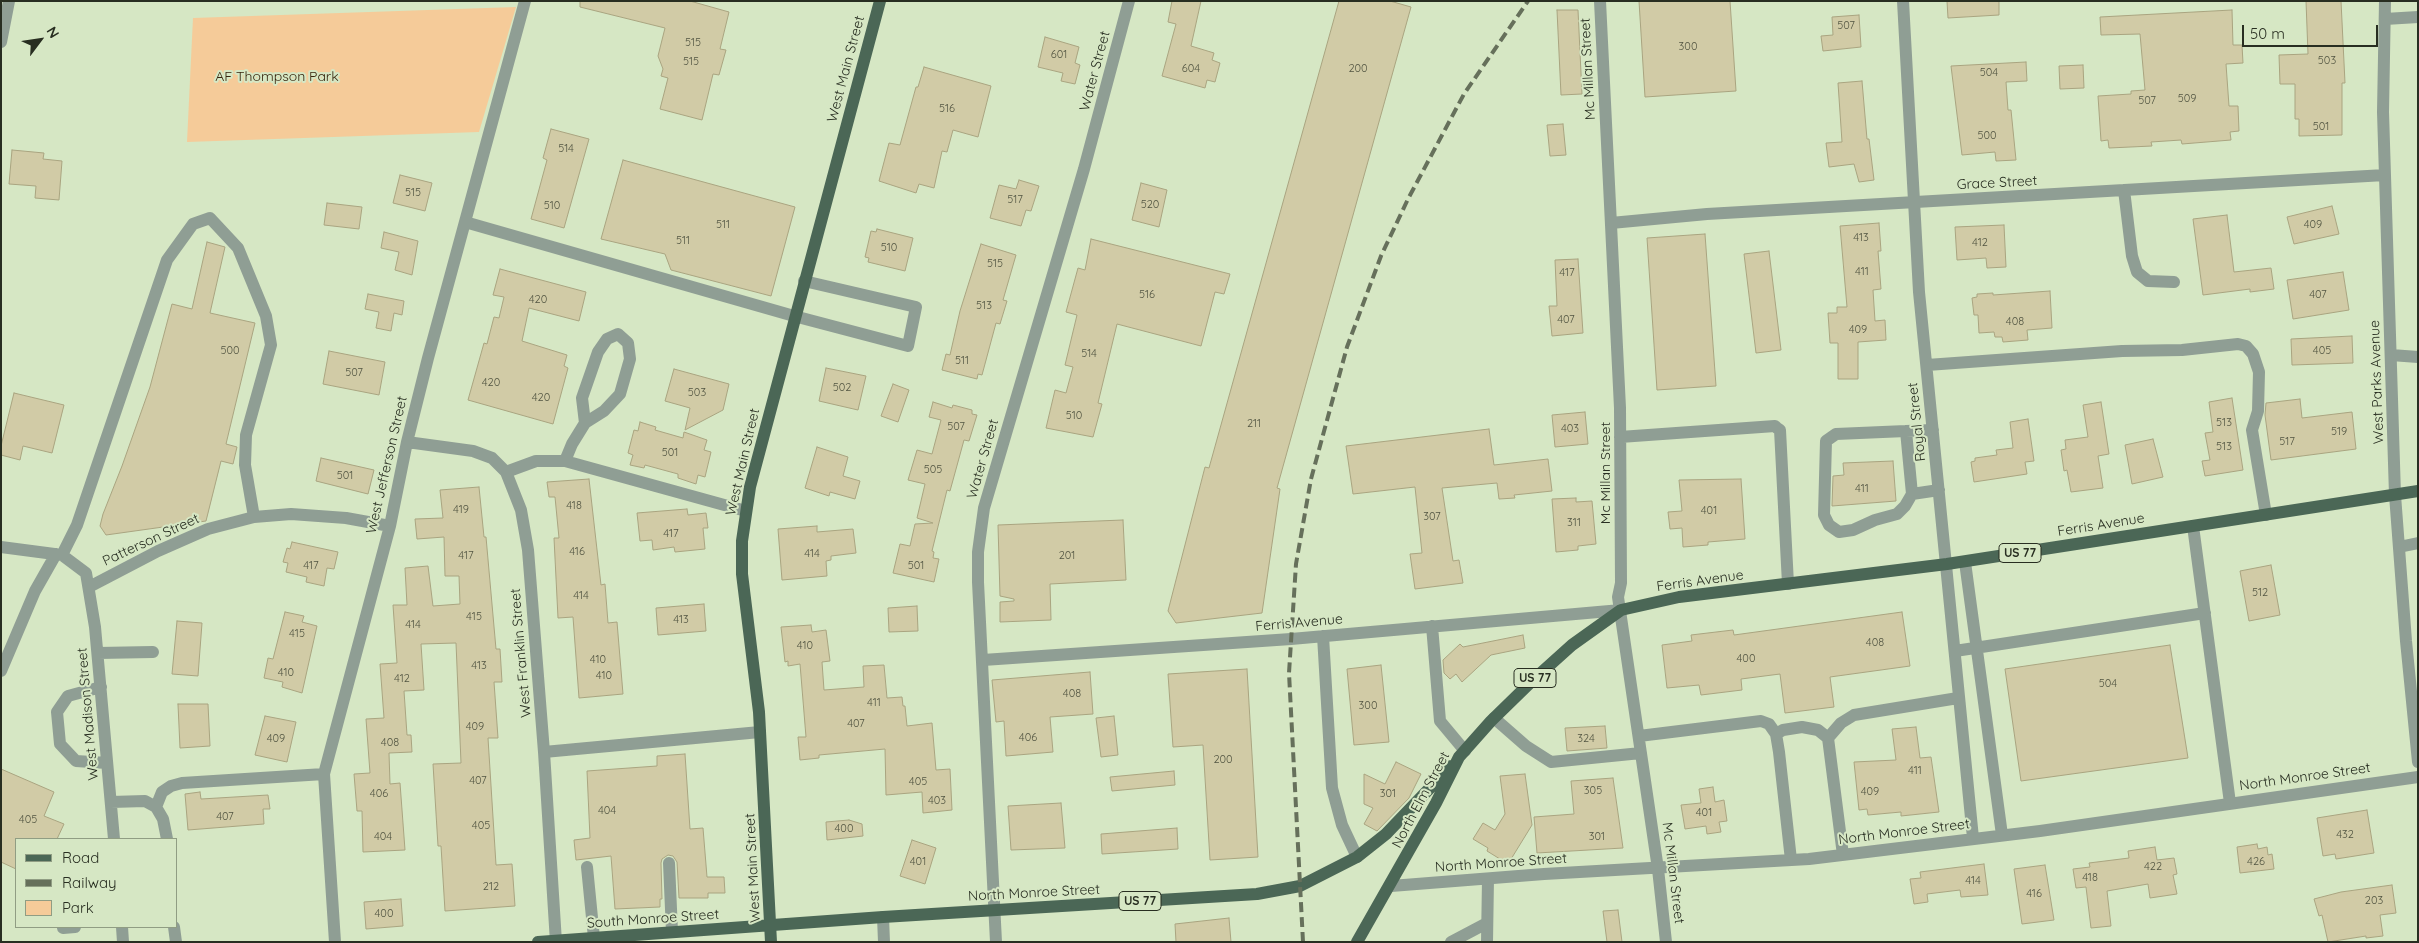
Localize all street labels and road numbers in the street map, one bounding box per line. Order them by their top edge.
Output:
street label: West Main Street [824,14,868,124]
street label: Mc Millan Street [1577,17,1599,121]
street label: Water Street [1076,29,1114,113]
street label: Grace Street [1956,173,2038,193]
street label: West Parks Avenue [2366,320,2388,444]
street label: Royal Street [1904,382,1930,462]
street label: West Jefferson Street [363,394,411,536]
street label: West Main Street [722,407,764,517]
street label: Water Street [964,417,1002,501]
street label: Mc Millan Street [1598,422,1614,524]
street label: Patterson Street [100,510,202,570]
street label: Ferris Avenue [2056,510,2146,540]
road number: US 77 [1999,544,2041,562]
street label: Ferris Avenue [1655,567,1745,595]
street label: West Franklin Street [507,588,535,718]
street label: Ferris Avenue [1255,611,1343,635]
street label: West Madison Street [74,647,102,781]
road number: US 77 [1514,668,1556,688]
street label: North Elm Street [1389,749,1453,851]
street label: North Monroe Street [2238,759,2372,795]
street label: West Main Street [742,813,764,923]
street label: North Monroe Street [1837,816,1971,848]
street label: Mc Millan Street [1658,821,1688,925]
street label: North Monroe Street [1434,850,1568,876]
street label: North Monroe Street [968,881,1100,905]
road number: US 77 [1119,891,1161,910]
street label: South Monroe Street [586,906,720,932]

